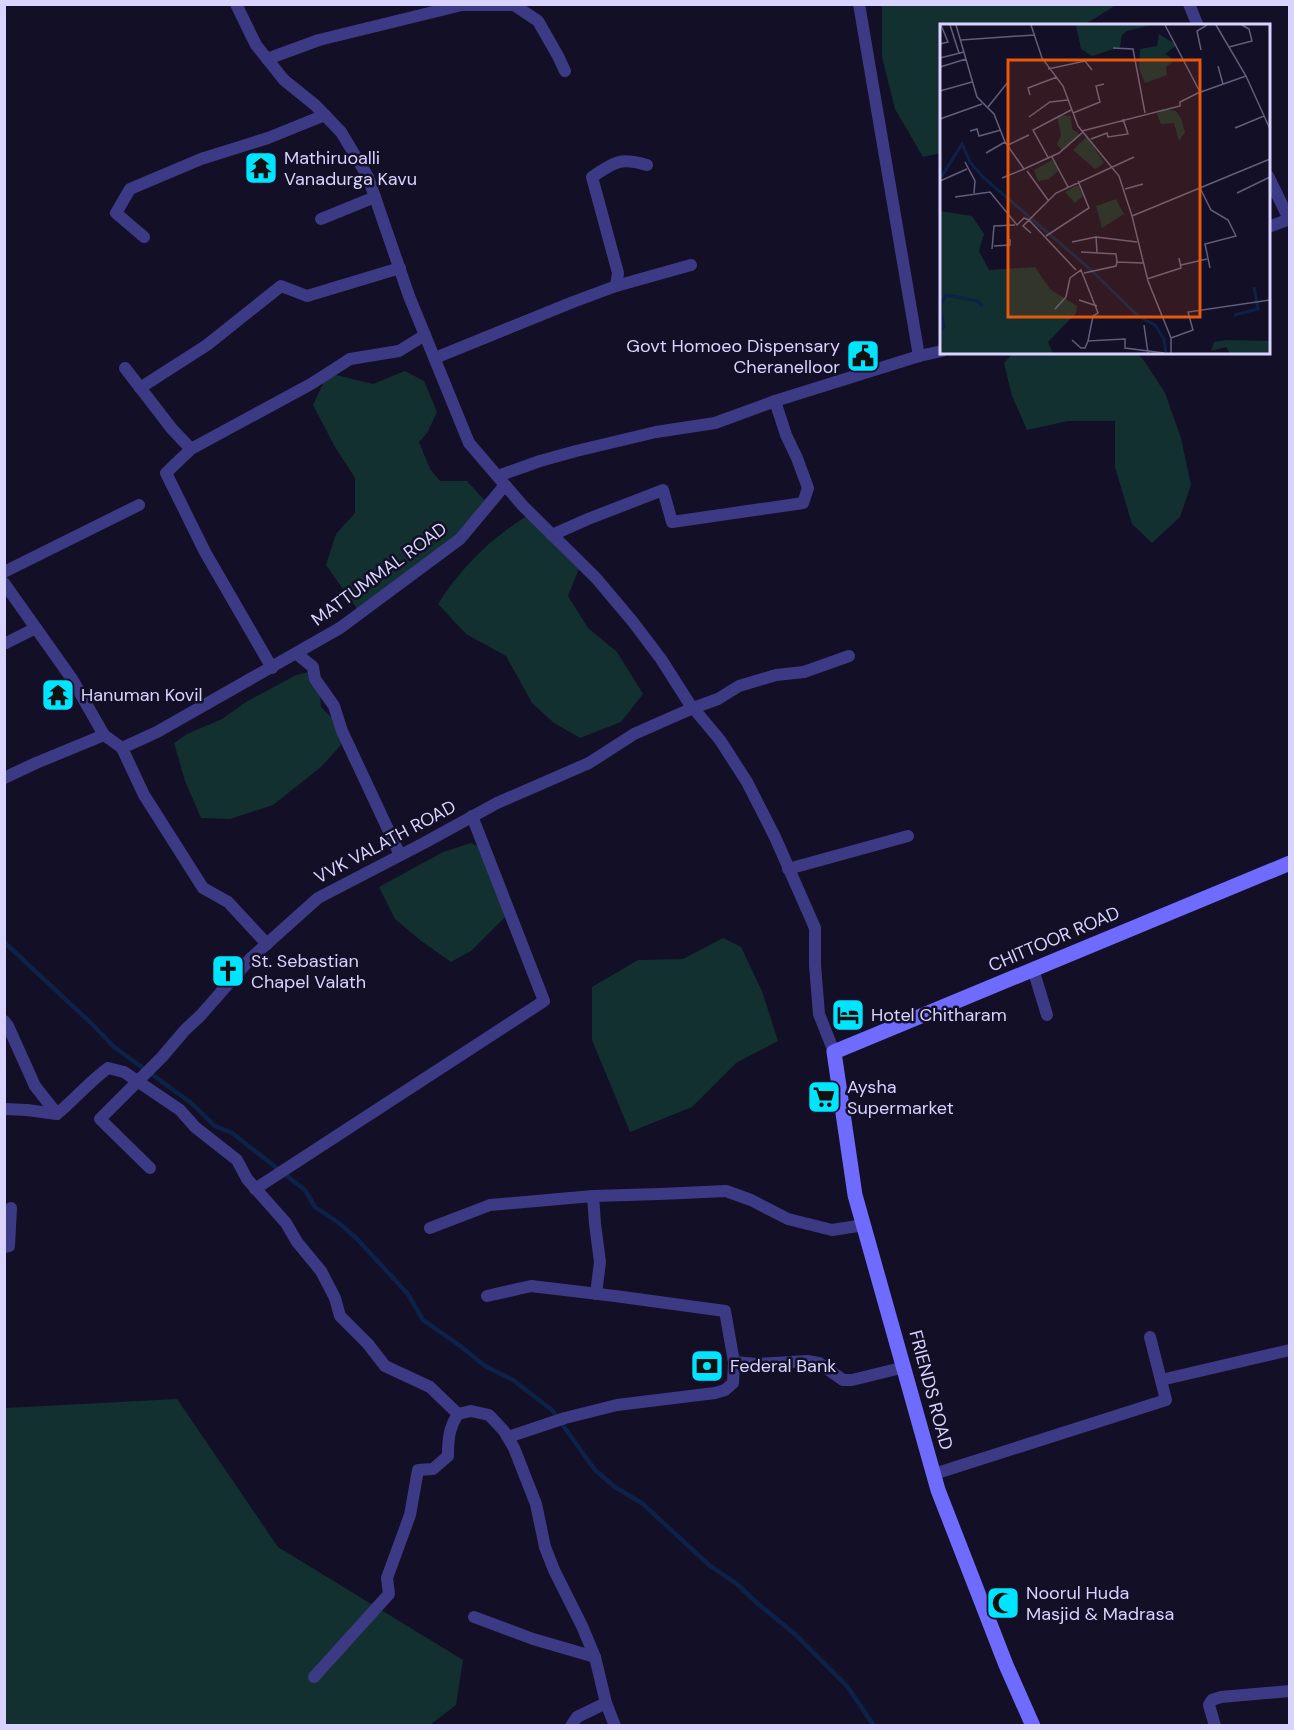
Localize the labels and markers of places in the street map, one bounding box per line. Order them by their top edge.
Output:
place label: Mathiruoalli Vanadurga Kavu [284,146,417,191]
temple icon: Mathiruoalli Vanadurga Kavu [243,150,279,186]
place label: Govt Homoeo Dispensary Cheranelloor [626,334,840,379]
public building icon: Govt Homoeo Dispensary Cheranelloor [845,338,881,374]
temple icon: Hanuman Kovil [40,677,76,713]
place label: Hanuman Kovil [81,683,203,707]
place label: St. Sebastian Chapel Valath [251,949,366,994]
church icon: St. Sebastian Chapel Valath [210,953,246,989]
hotel icon: Hotel Chitharam [830,997,866,1033]
place label: Hotel Chitharam [871,1003,1007,1027]
place label: Aysha Supermarket [847,1075,954,1120]
supermarket icon: Aysha Supermarket [806,1079,842,1115]
bank icon: Federal Bank [689,1348,725,1384]
place label: Federal Bank [730,1354,836,1378]
place label: Noorul Huda Masjid & Madrasa [1026,1581,1174,1626]
mosque icon: Noorul Huda Masjid & Madrasa [985,1585,1021,1621]

